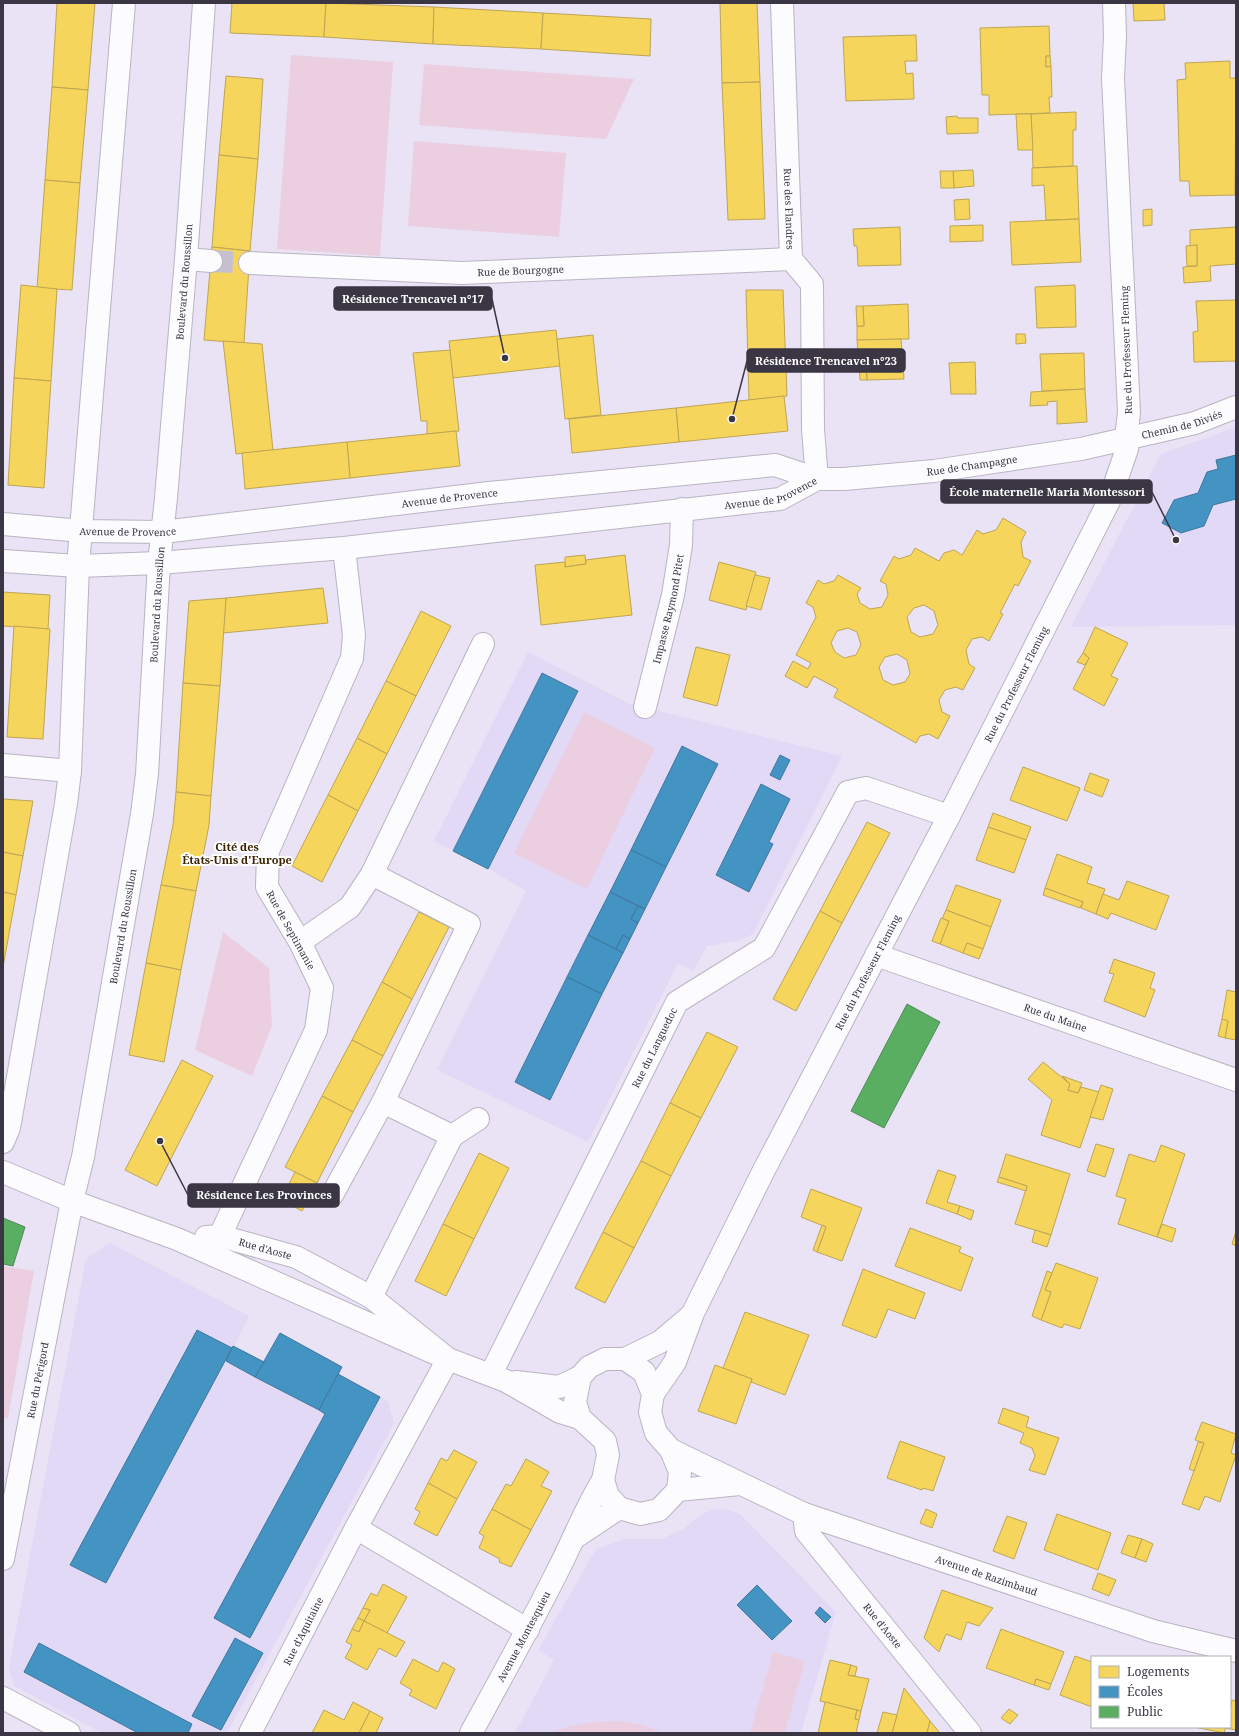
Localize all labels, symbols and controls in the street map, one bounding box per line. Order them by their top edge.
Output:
street label: Rue des Flandres [781,168,798,250]
street label: Boulevard du Roussillon [172,223,196,340]
street label: Rue de Bourgogne [477,262,564,279]
street label: Rue du Professeur Fleming [1117,285,1135,414]
callout: Résidence Trencavel n°17 [334,287,492,310]
text: Résidence Trencavel n°17 [342,291,484,306]
callout: Résidence Trencavel n°23 [747,349,905,372]
text: Résidence Trencavel n°23 [755,353,897,368]
street label: Chemin de Diviés [1140,406,1224,442]
street label: Rue de Champagne [926,452,1018,479]
street label: Avenue de Provence [724,473,819,512]
callout: École maternelle Maria Montessori [941,480,1152,503]
text: École maternelle Maria Montessori [949,484,1145,499]
street label: Avenue de Provence [401,485,498,510]
street label: Avenue de Provence [79,523,177,539]
street label: Boulevard du Roussillon [146,545,168,663]
street label: Impasse Raymond Pitet [649,553,687,665]
street label: Rue du Professeur Fleming [981,623,1052,745]
district label: Cité des États-Unis d'Europe [182,839,292,867]
street label: Boulevard du Roussillon [106,867,140,985]
street label: Rue de Septimanie [263,888,319,972]
street label: Rue du Professeur Fleming [831,911,904,1032]
street label: Rue du Maine [1022,1000,1089,1035]
street label: Rue du Languedoc [628,1005,680,1090]
callout: Résidence Les Provinces [188,1184,339,1207]
text: Résidence Les Provinces [196,1187,332,1202]
street label: Rue d'Aoste [237,1235,293,1263]
street label: Rue du Périgord [23,1341,52,1420]
street label: Avenue de Razimbaud [934,1552,1039,1599]
street label: Avenue Montesquieu [493,1588,554,1684]
street label: Rue d'Aquitaine [280,1594,326,1668]
street label: Rue d'Aoste [860,1600,905,1651]
legend [1091,1656,1231,1728]
text: Logements [1127,1663,1189,1680]
text: Écoles [1127,1683,1163,1700]
text: Public [1127,1703,1163,1720]

